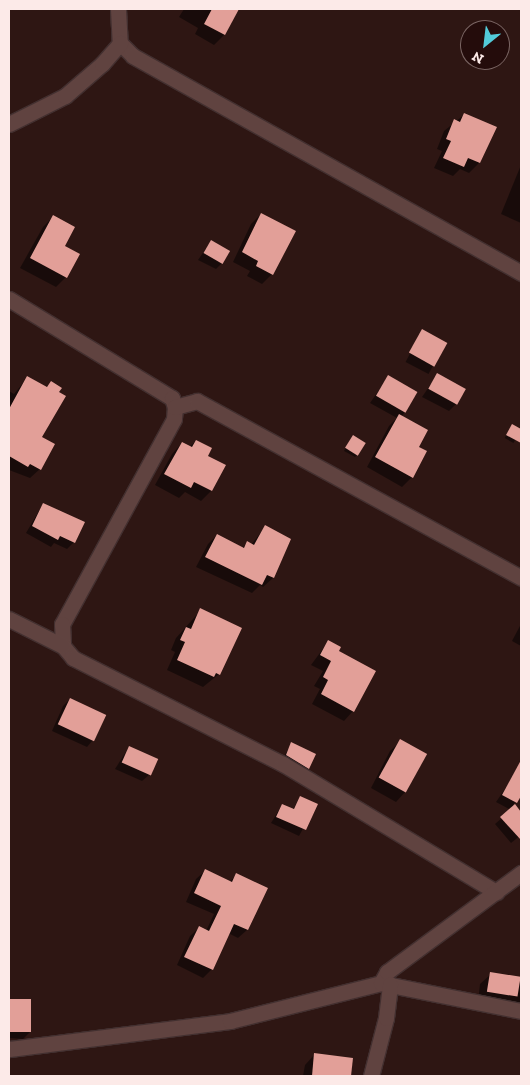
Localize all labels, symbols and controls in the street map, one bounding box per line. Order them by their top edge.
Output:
north arrow [460,20,510,70]
text: N [469,48,487,68]

